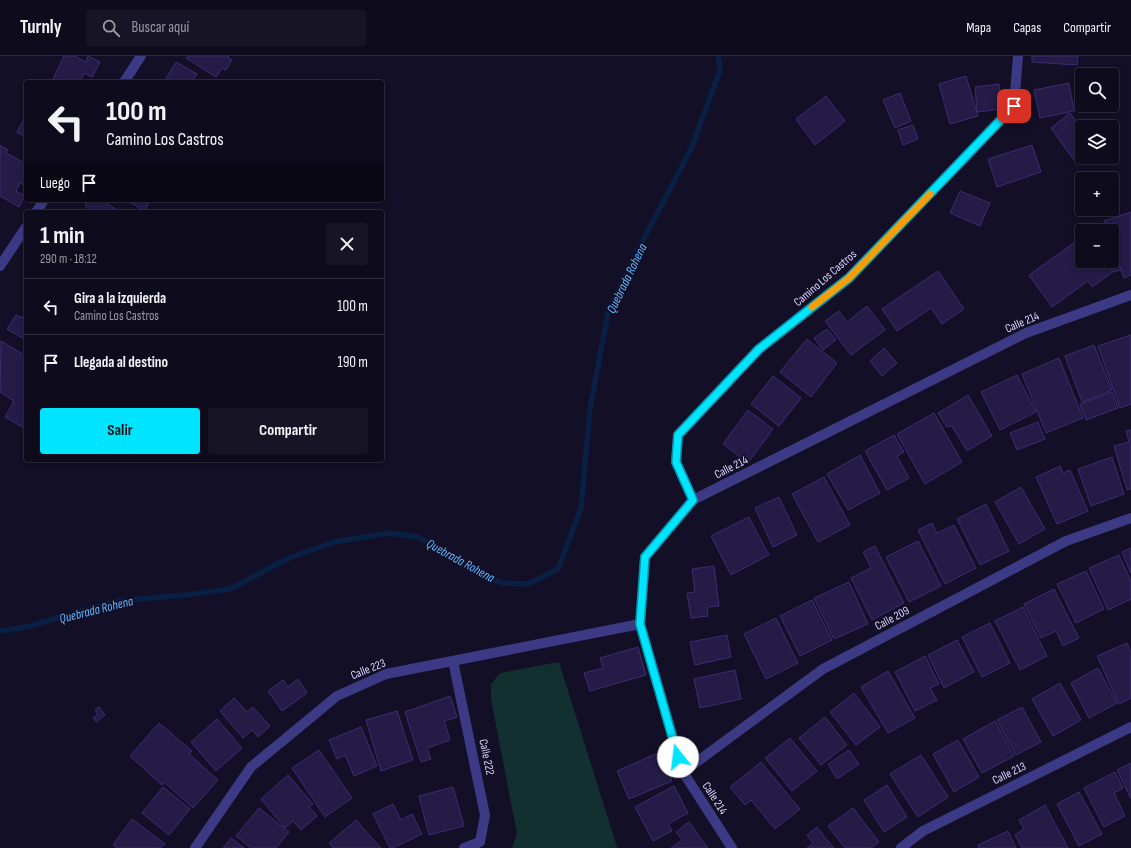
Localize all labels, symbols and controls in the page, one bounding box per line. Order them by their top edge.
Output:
search box [86,10,366,46]
text: Turnly [20,16,62,39]
icon: search [100,17,122,39]
text: Buscar aquí [132,18,189,37]
text: Mapa [966,19,991,36]
text: Capas [1013,19,1041,36]
text: Compartir [1063,19,1111,36]
map controls [1075,68,1119,268]
button: search [1075,68,1119,112]
pin [997,89,1031,123]
text: 100 m [106,95,167,128]
icon: arrive [1003,95,1025,117]
icon: left [40,96,92,148]
button: layers [1075,120,1119,164]
text: Camino Los Castros [106,129,224,150]
icon: arrive [78,172,100,194]
button: + [1075,172,1119,216]
text: Luego [40,174,70,193]
text: 1 min [40,221,85,250]
button: close [326,223,368,265]
button: − [1075,224,1119,268]
water label: Quebrada Rohena [603,240,651,316]
street label: Camino Los Castros [791,247,860,310]
text: 290 m · 18:12 [40,251,97,267]
text: Gira a la izquierda [74,289,166,308]
icon: left [40,296,62,318]
text: 100 m [337,297,368,316]
text: Camino Los Castros [74,308,159,324]
street label: Calle 214 [1003,309,1042,336]
icon: arrive [40,352,62,374]
text: Llegada al destino [74,353,168,372]
text: 190 m [337,353,368,372]
button: Salir [40,408,200,454]
button: Compartir [208,408,368,454]
street label: Calle 214 [712,453,751,482]
water label: Quebrada Rohena [424,536,498,587]
water label: Quebrada Rohena [58,593,136,627]
street label: Calle 209 [872,603,912,634]
street label: Calle 223 [349,656,388,683]
position arrow [657,736,699,778]
street label: Calle 222 [475,738,498,776]
street label: Calle 213 [990,759,1029,788]
street label: Calle 214 [699,779,731,817]

